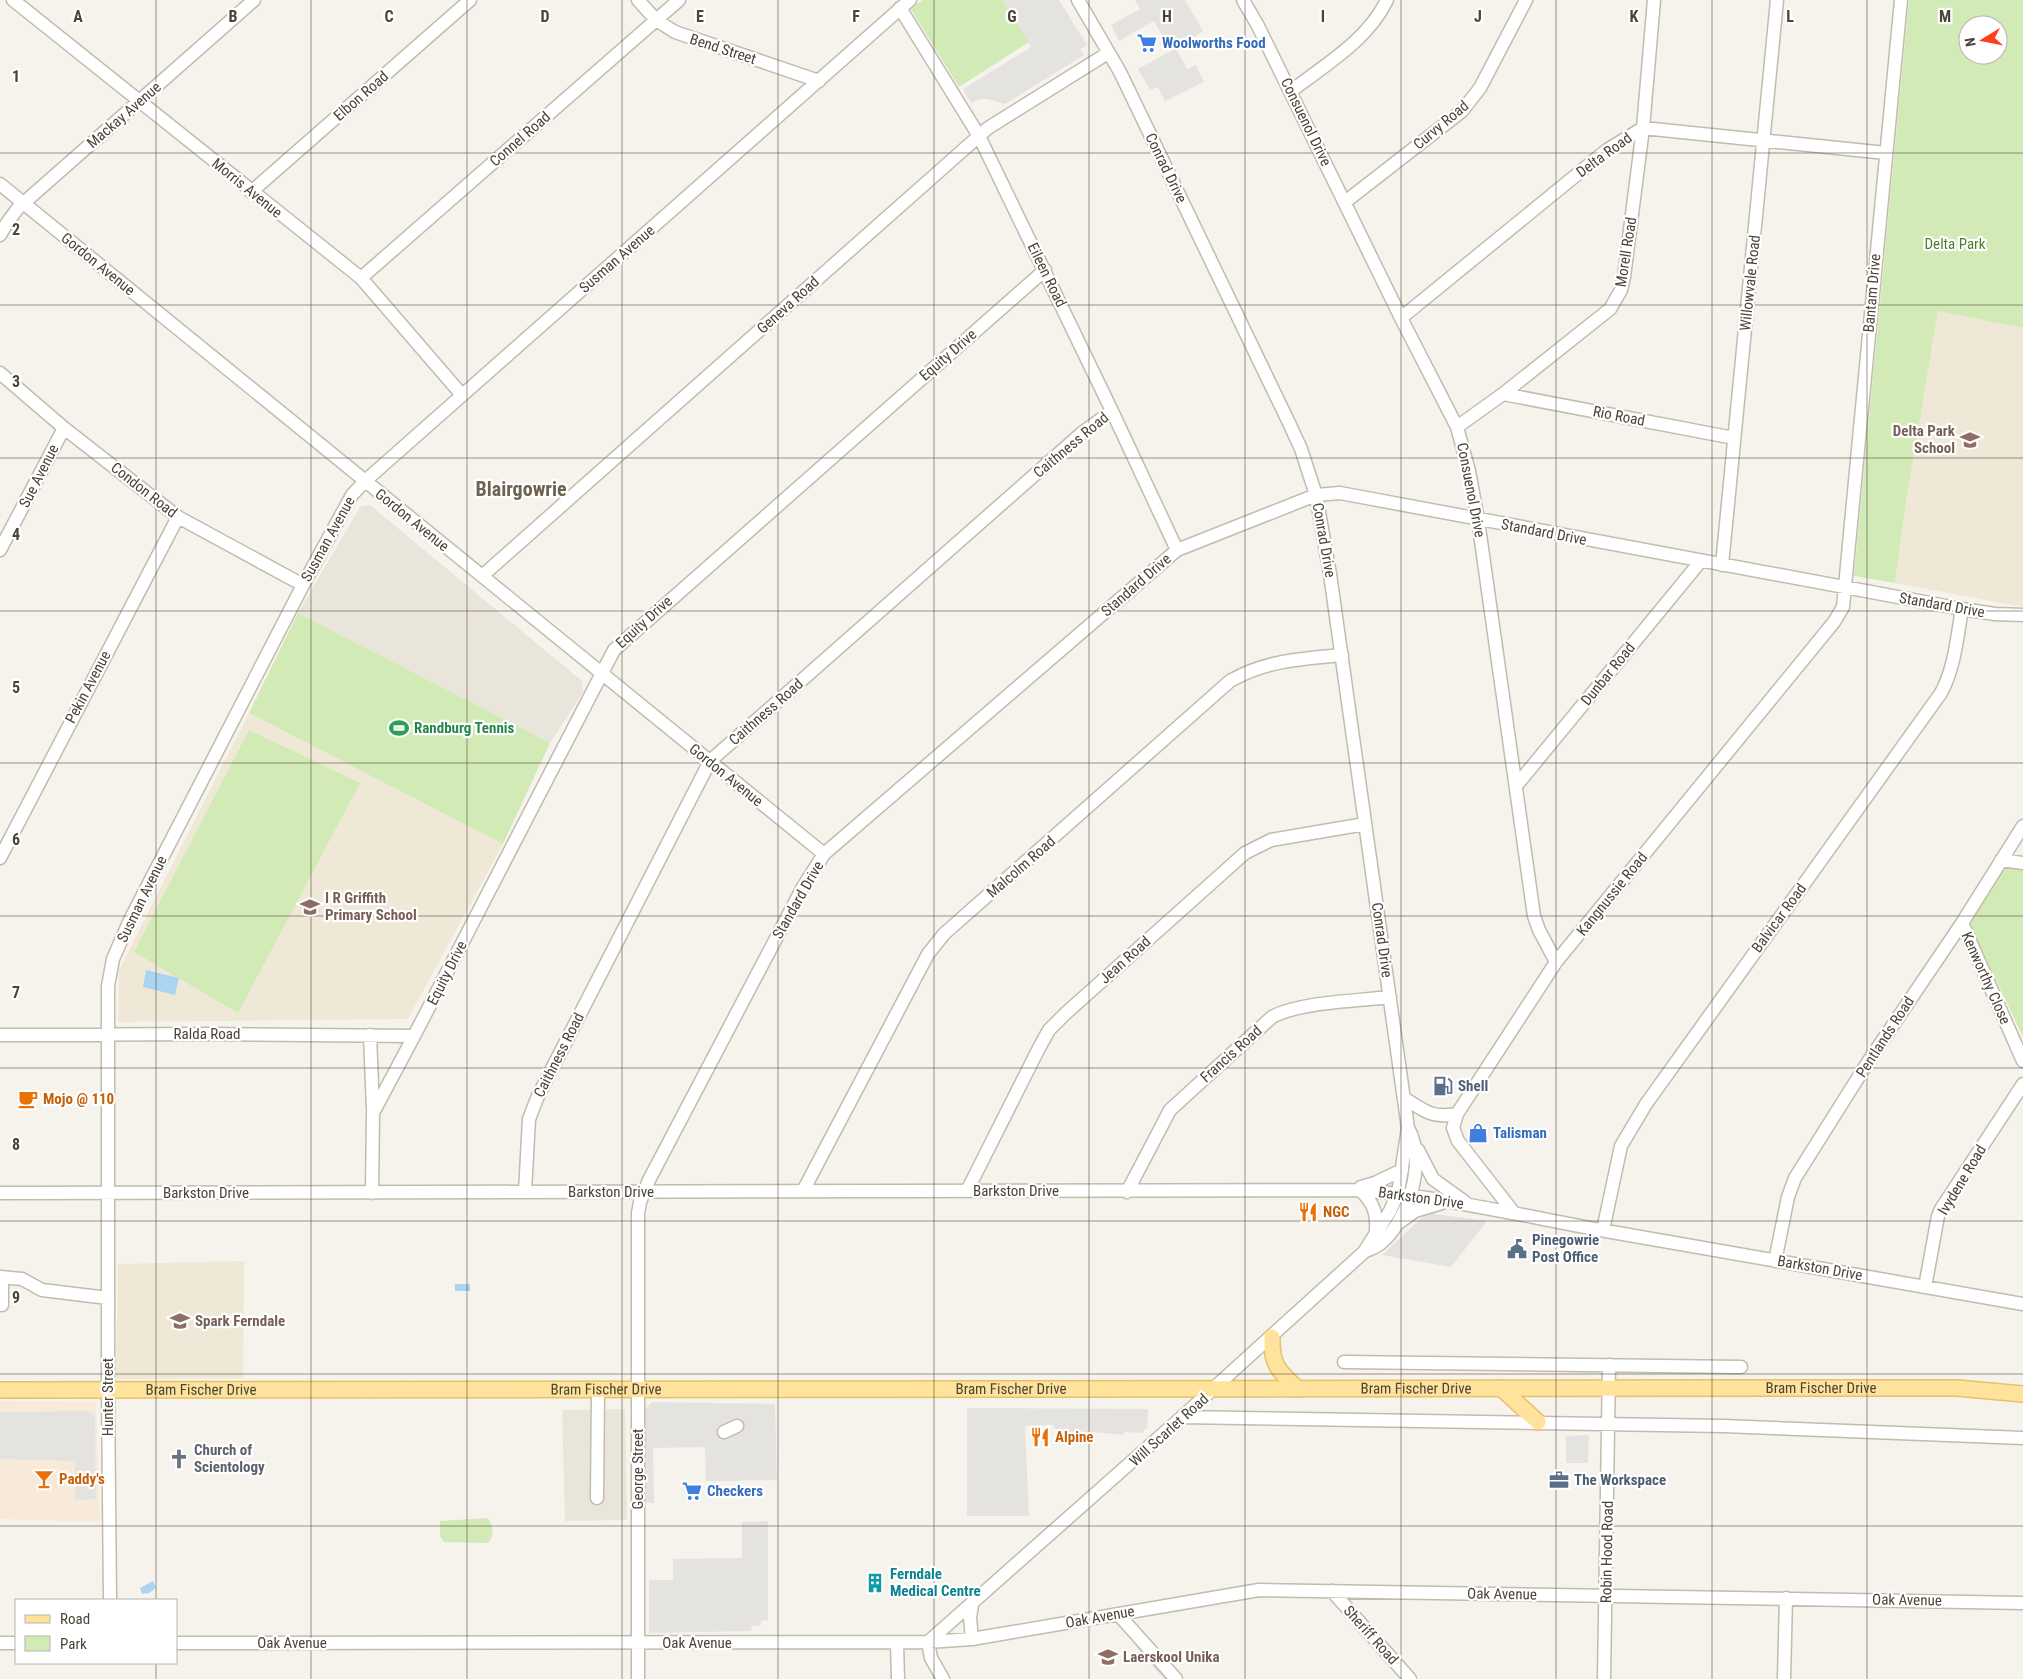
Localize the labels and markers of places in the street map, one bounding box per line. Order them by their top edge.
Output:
supermarket icon: Woolworths Food [1136,32,1158,54]
place label: Woolworths Food [1162,34,1266,52]
place label: Delta Park School [1893,422,1956,457]
school or university icon: Delta Park School [1959,429,1981,451]
sports icon: Randburg Tennis [388,717,410,739]
place label: Randburg Tennis [414,719,515,737]
place label: I R Griffith Primary School [325,889,417,924]
school or university icon: I R Griffith Primary School [299,896,321,918]
fuel station icon: Shell [1432,1075,1454,1097]
place label: Shell [1458,1077,1488,1095]
cafe icon: Mojo @ 110 [17,1088,39,1110]
place label: Mojo @ 110 [43,1090,114,1108]
shop icon: Talisman [1467,1122,1489,1144]
place label: Talisman [1493,1124,1547,1142]
restaurant icon: NGC [1297,1201,1319,1223]
place label: NGC [1323,1203,1350,1221]
place label: Pinegowrie Post Office [1532,1231,1599,1266]
public building icon: Pinegowrie Post Office [1506,1238,1528,1260]
school or university icon: Spark Ferndale [169,1310,191,1332]
place label: Spark Ferndale [195,1312,285,1330]
restaurant icon: Alpine [1029,1426,1051,1448]
place label: Alpine [1055,1428,1094,1446]
place label: Church of Scientology [194,1441,265,1476]
church icon: Church of Scientology [168,1448,190,1470]
bar icon: Paddy's [33,1468,55,1490]
office icon: The Workspace [1548,1469,1570,1491]
place label: Paddy's [59,1470,105,1488]
place label: The Workspace [1574,1471,1666,1489]
supermarket icon: Checkers [681,1480,703,1502]
place label: Checkers [707,1482,763,1500]
place label: Ferndale Medical Centre [890,1565,981,1600]
building icon: Ferndale Medical Centre [864,1572,886,1594]
school or university icon: Laerskool Unika [1097,1646,1119,1668]
place label: Laerskool Unika [1123,1648,1220,1666]

